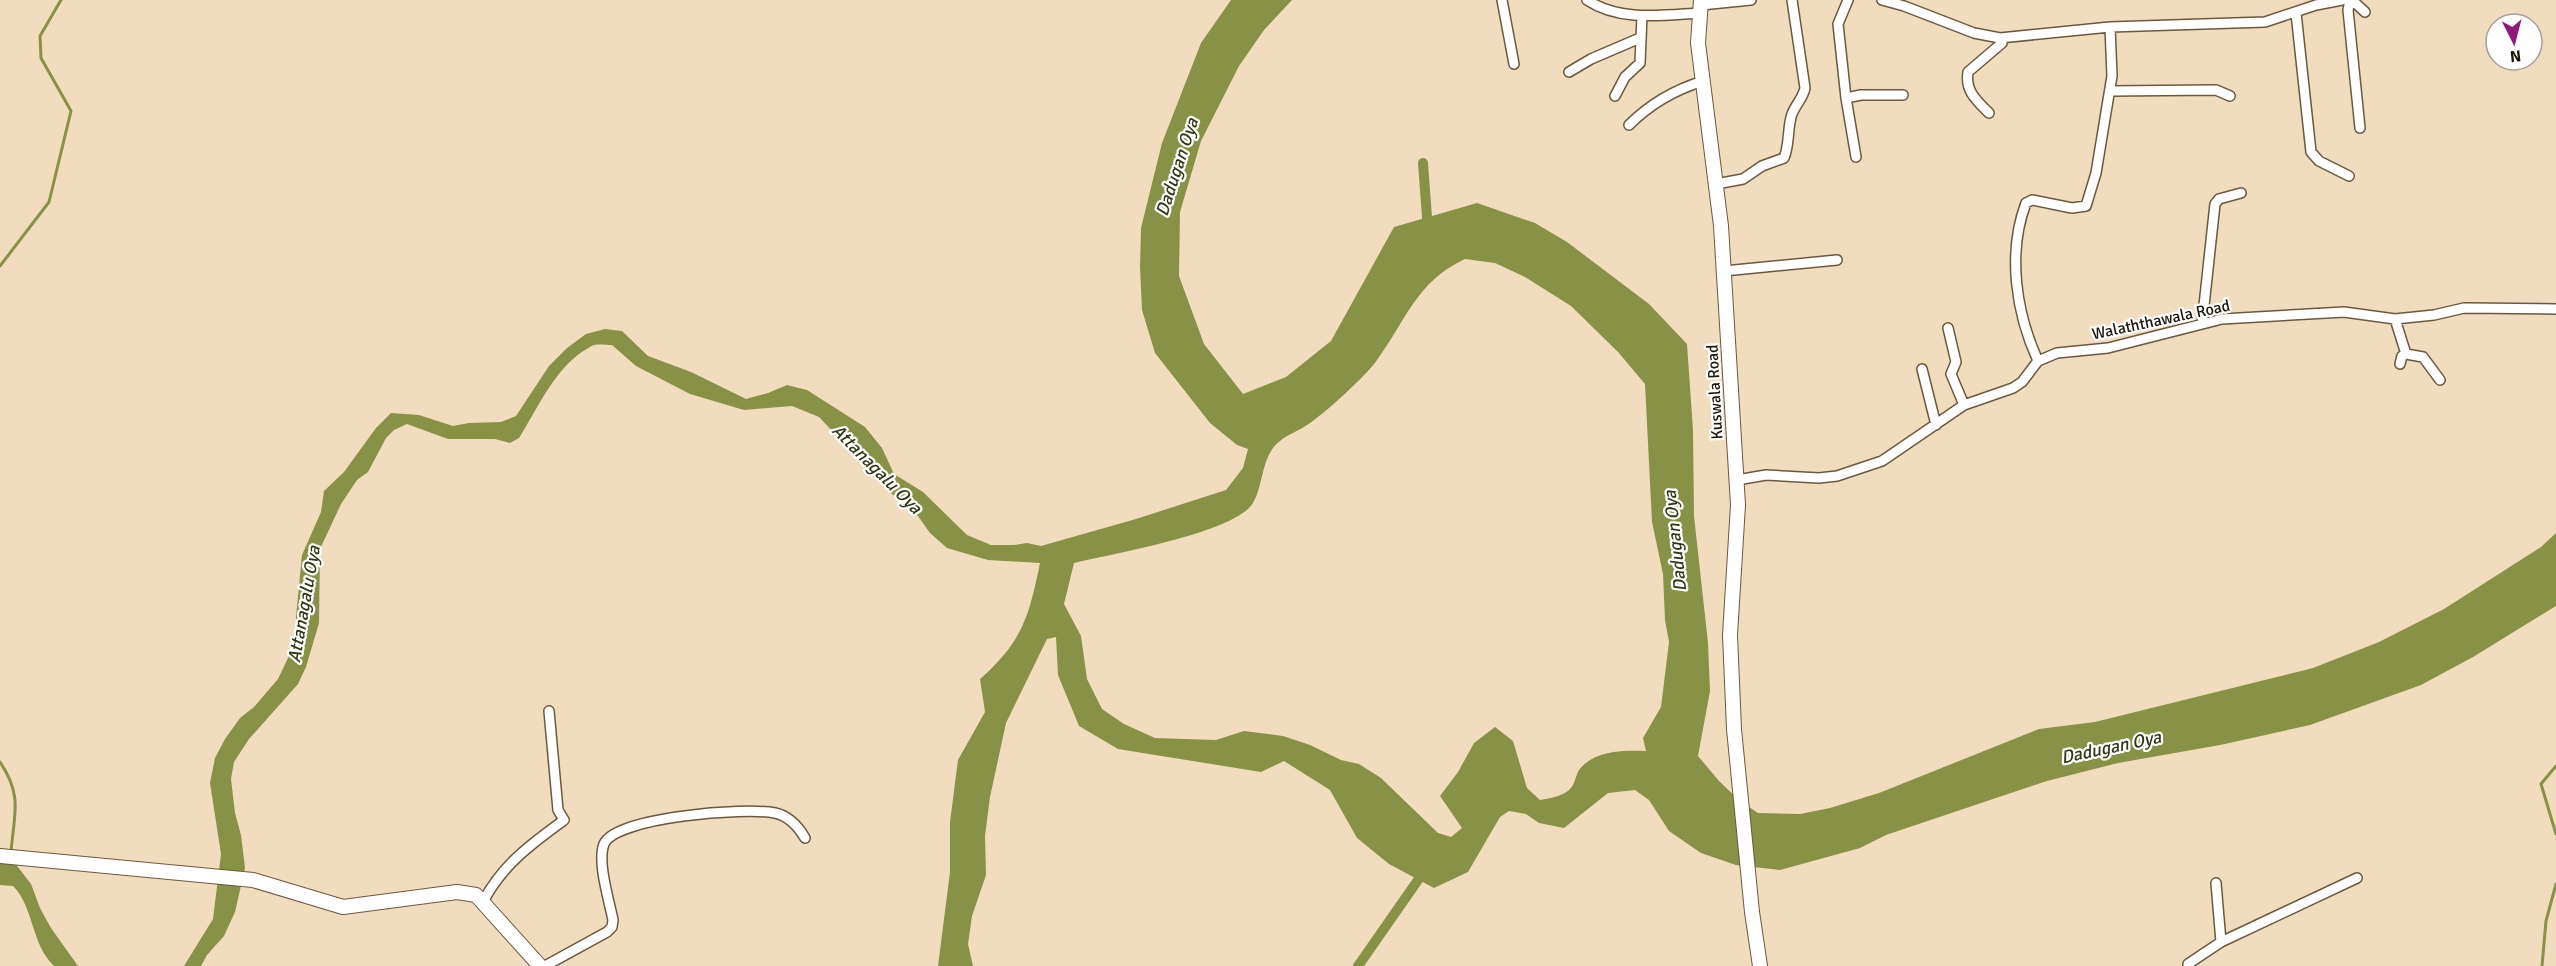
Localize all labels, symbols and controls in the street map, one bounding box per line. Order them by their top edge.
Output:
north arrow [2484,12,2544,72]
text: N [2509,45,2522,66]
water label: Dadugan Oya [1151,114,1203,219]
street label: Walaththawala Road [2090,296,2232,344]
street label: Kuswala Road [1703,344,1727,440]
water label: Attanagalu Oya [827,419,927,519]
water label: Dadugan Oya [1659,488,1691,593]
water label: Attanagalu Oya [283,543,325,664]
water label: Dadugan Oya [2059,726,2164,768]

